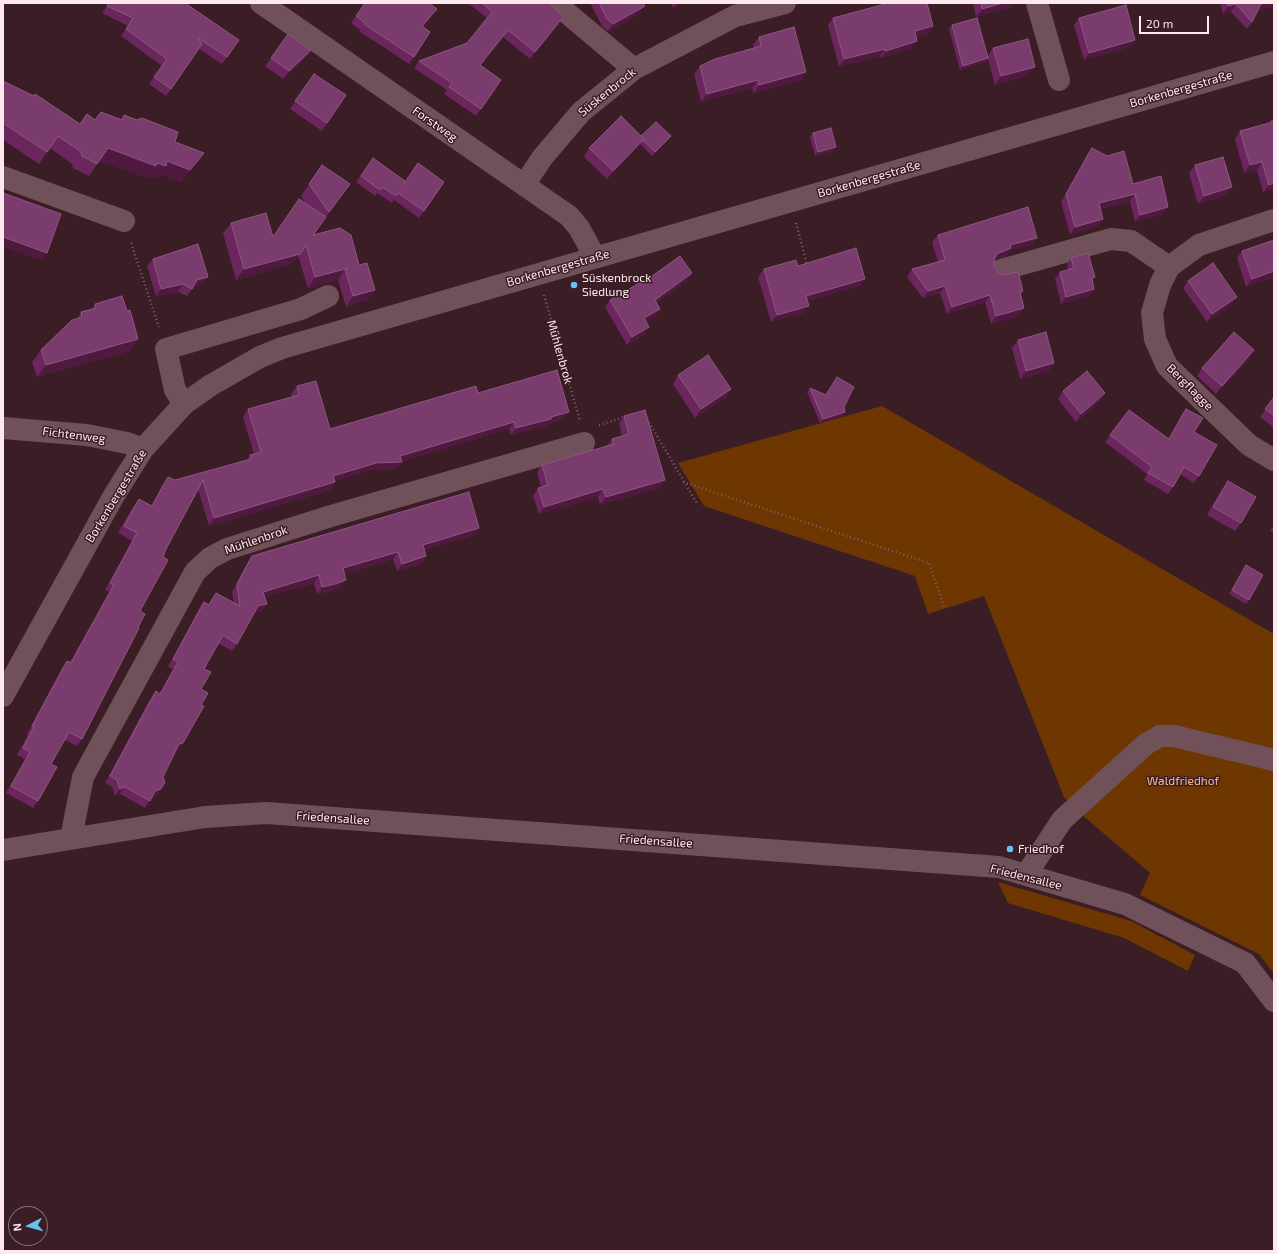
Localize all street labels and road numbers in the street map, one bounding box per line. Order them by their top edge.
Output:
street label: Süskenbrock [576,65,638,119]
street label: Borkenbergestraße [1128,67,1234,111]
street label: Forstweg [410,103,460,145]
street label: Borkenbergestraße [816,157,922,201]
street label: Borkenbergestraße [505,246,611,290]
street label: Mühlenbrok [544,318,576,386]
street label: Bergflagge [1164,361,1216,413]
street label: Fichtenweg [42,424,106,446]
street label: Borkenbergestraße [82,447,150,545]
street label: Mühlenbrok [223,522,289,558]
street label: Friedensallee [296,808,370,828]
street label: Friedensallee [619,831,693,851]
street label: Friedensallee [989,861,1063,893]

